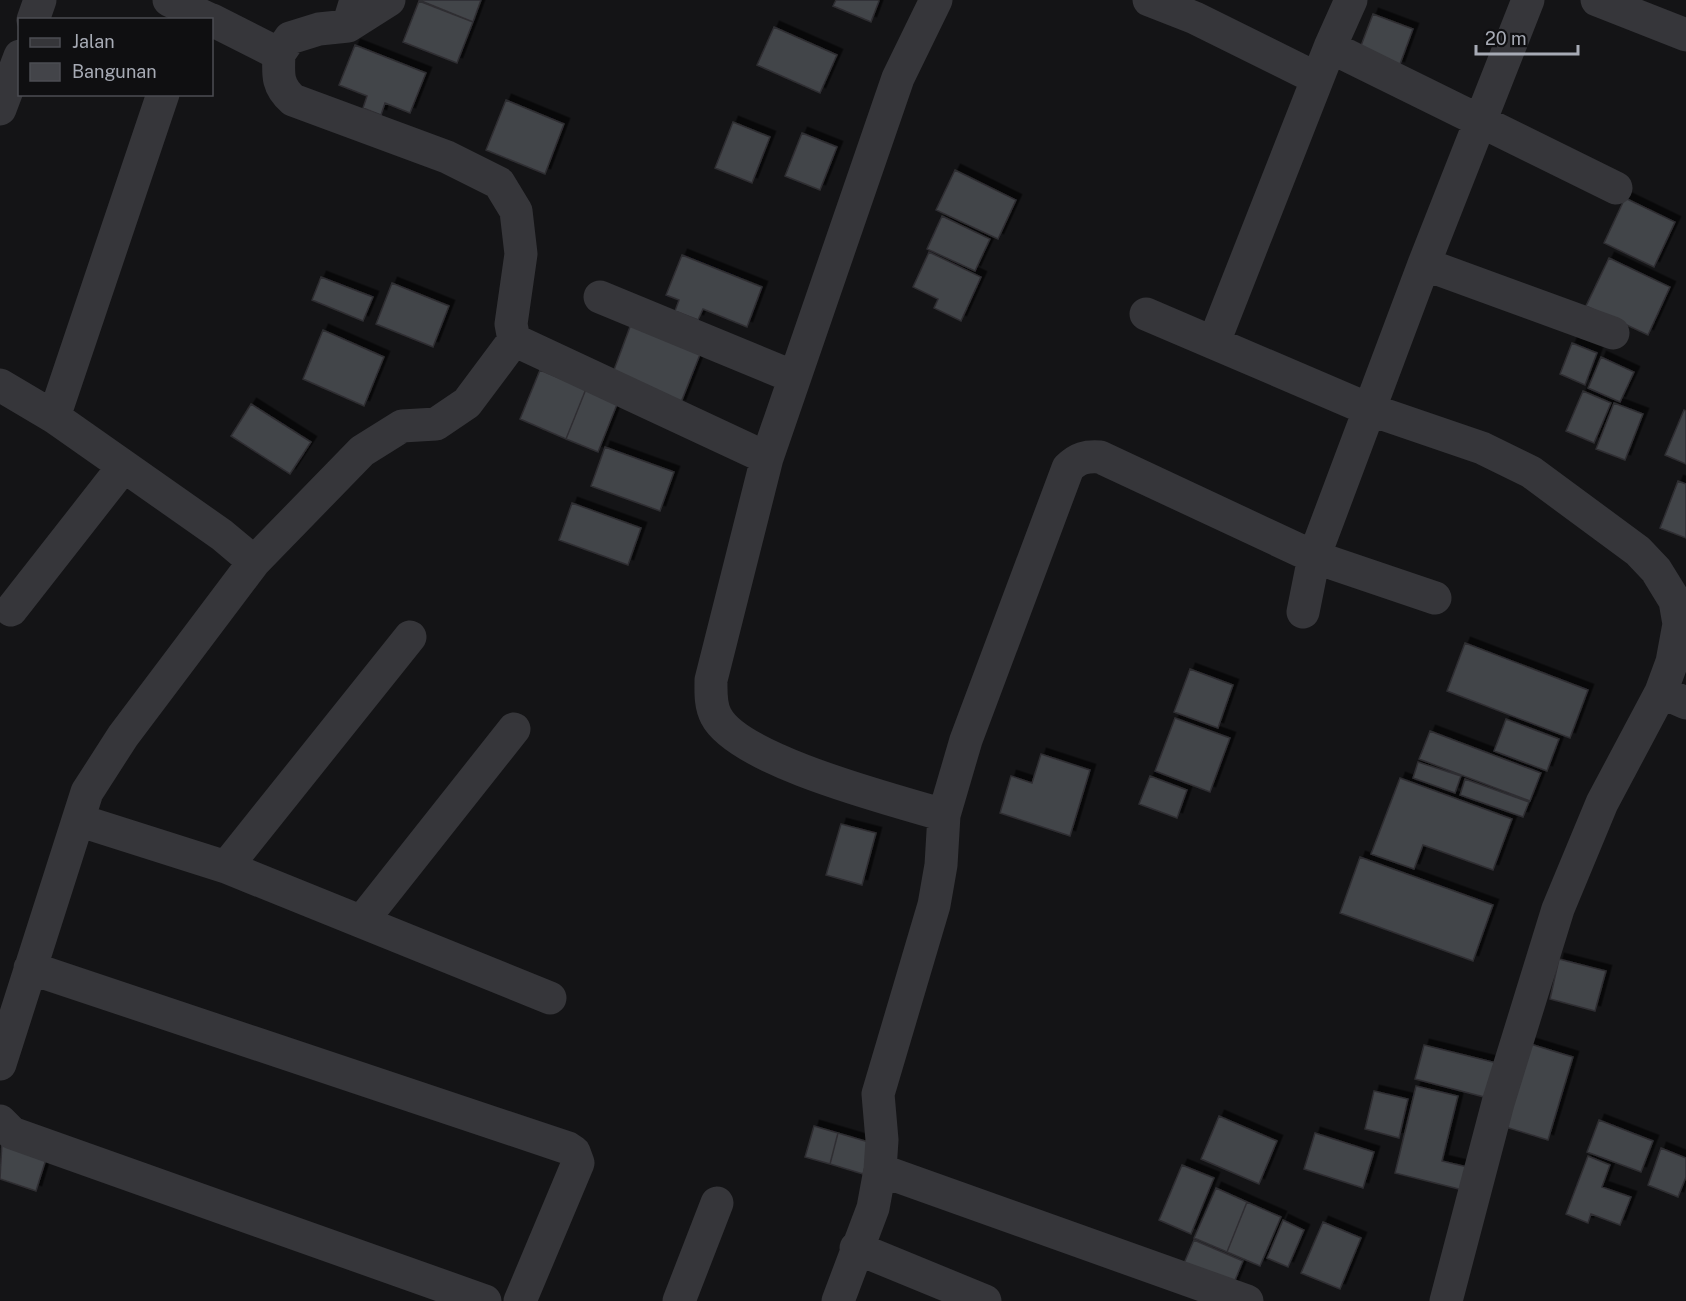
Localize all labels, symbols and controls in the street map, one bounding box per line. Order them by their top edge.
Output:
legend [18,18,213,96]
scale bar [1476,18,1578,56]
text: 20 m [1485,28,1527,49]
text: Jalan [72,31,115,52]
text: Bangunan [72,61,157,82]

